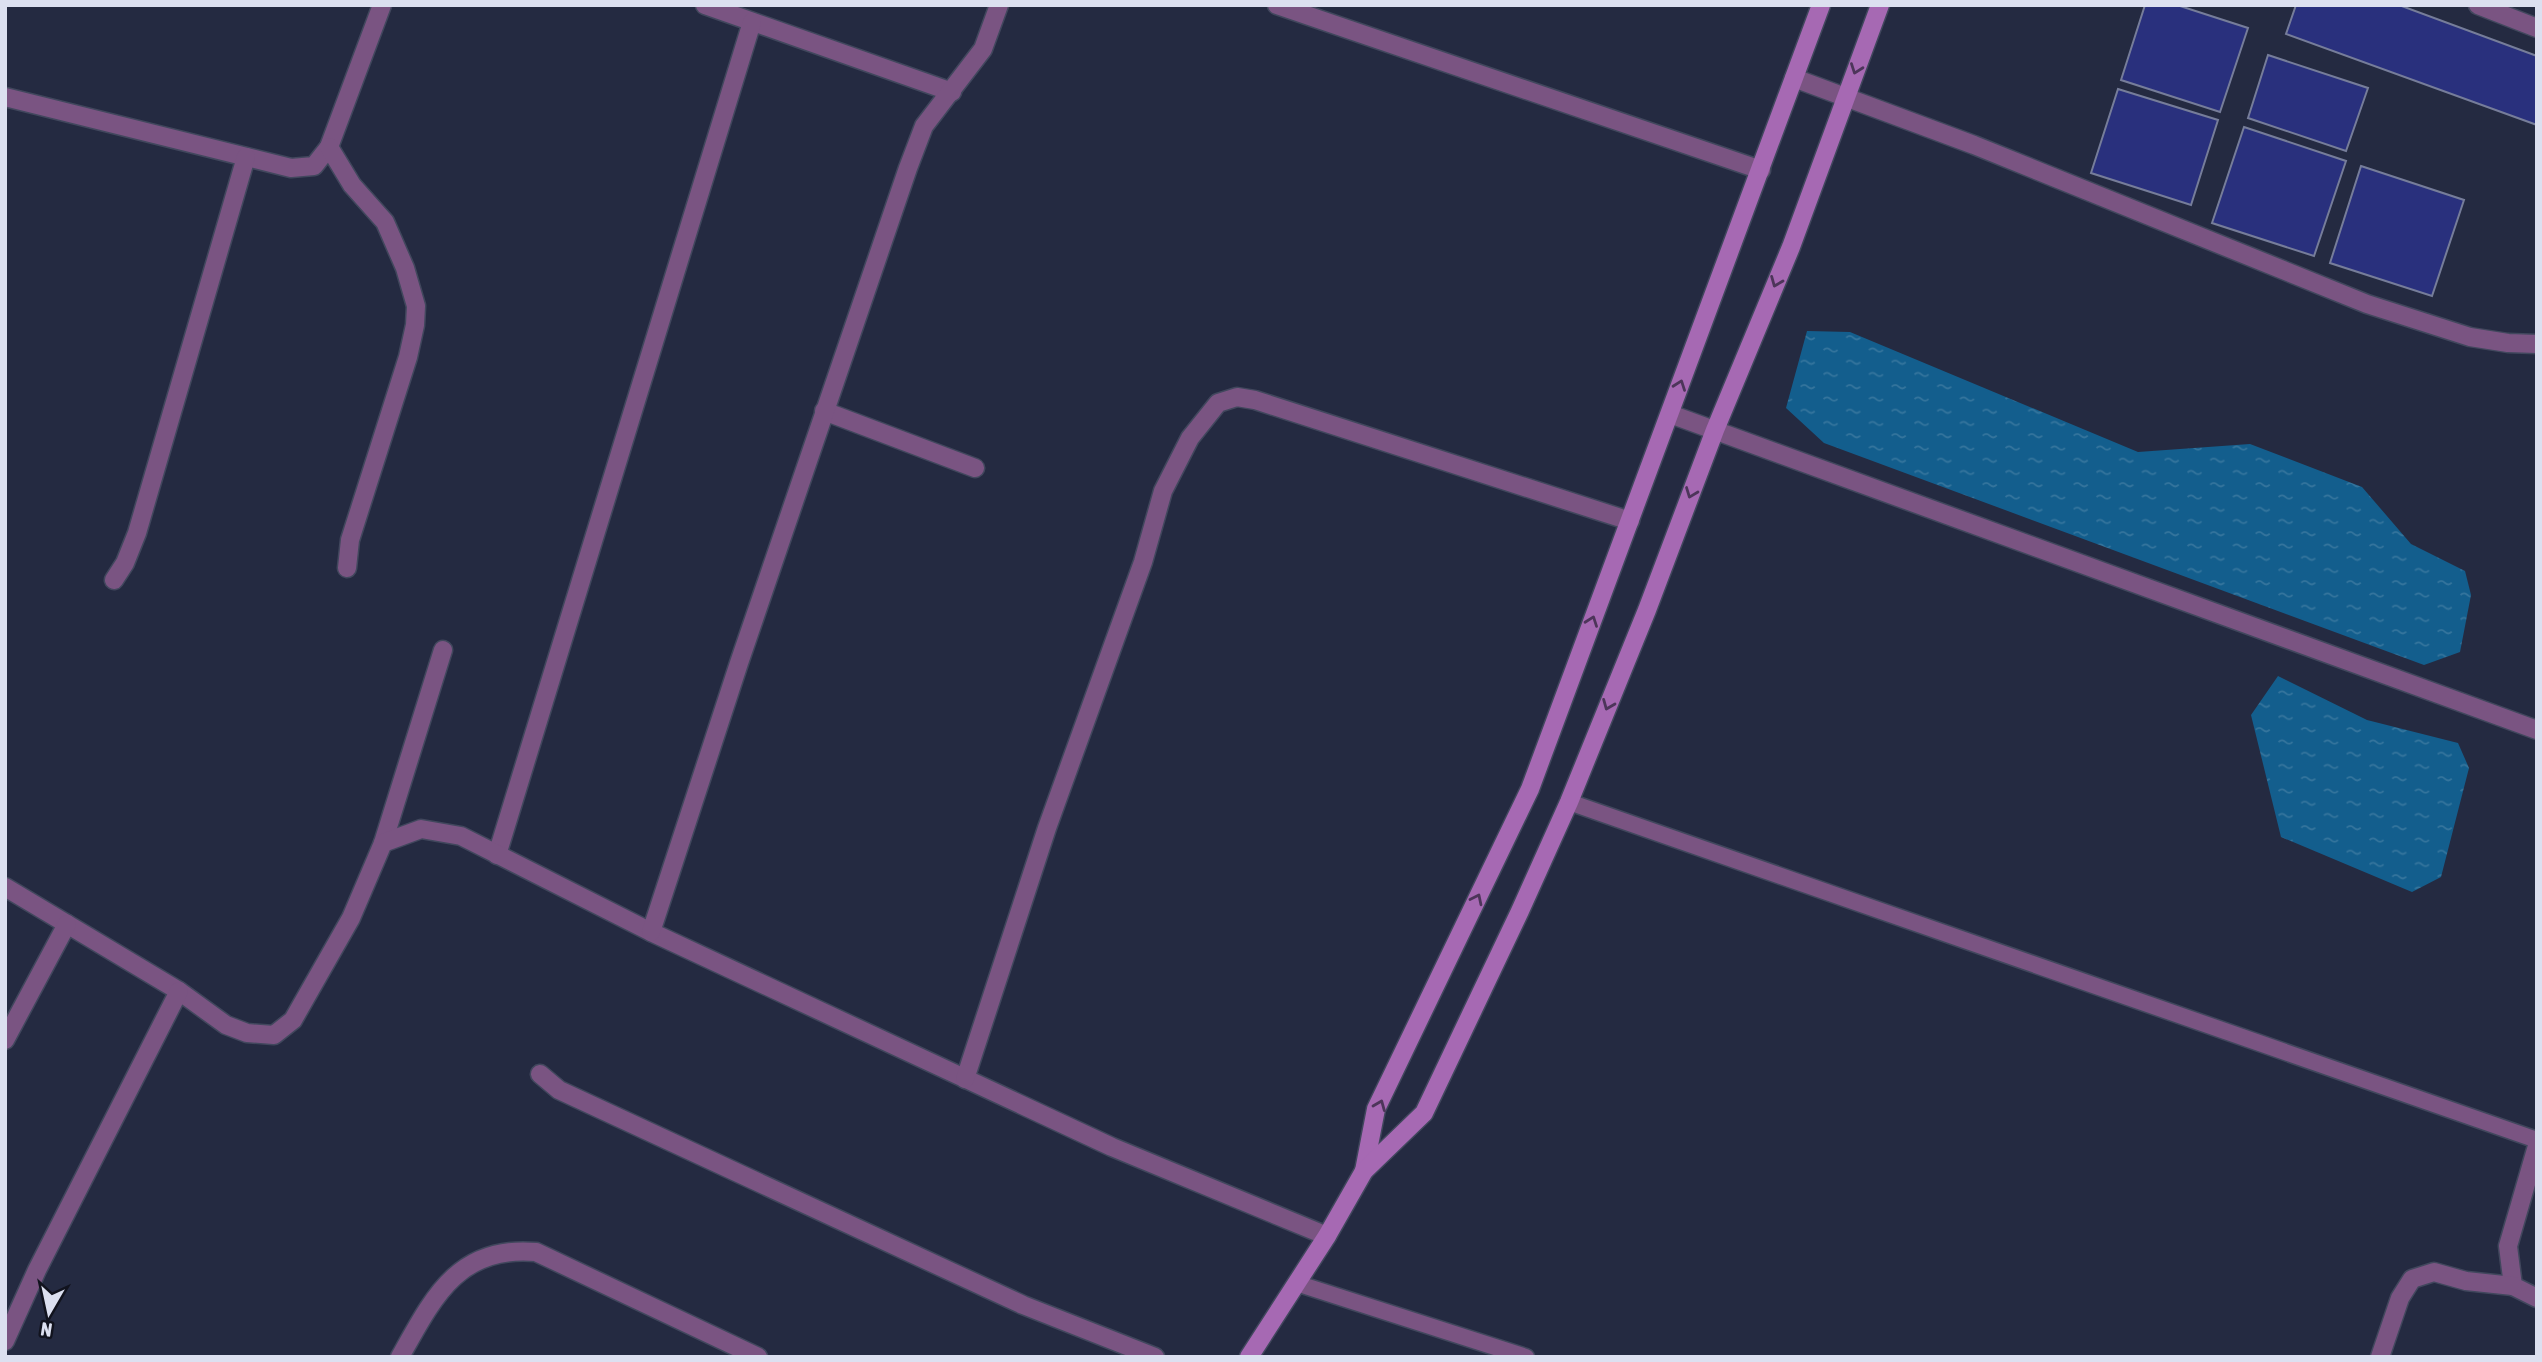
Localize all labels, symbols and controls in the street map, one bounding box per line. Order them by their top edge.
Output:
one-way arrow [1851,63,1865,75]
one-way arrow [1771,276,1785,288]
one-way arrow [1672,380,1686,392]
one-way arrow [1686,487,1700,499]
one-way arrow [1584,616,1598,628]
one-way arrow [1603,698,1617,710]
one-way arrow [1469,894,1483,906]
one-way arrow [1371,1099,1385,1111]
north arrow [14,1278,84,1348]
text: N [39,1318,54,1342]

